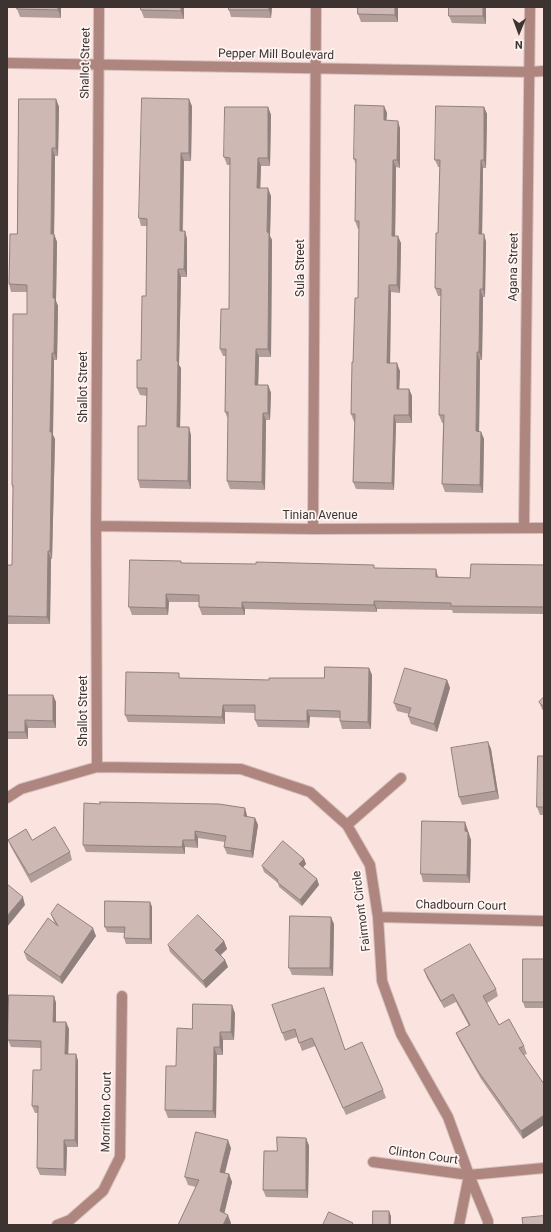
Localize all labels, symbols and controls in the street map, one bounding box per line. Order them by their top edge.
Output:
north arrow [499,12,539,52]
street label: Shallot Street [78,27,94,99]
text: N [515,38,523,51]
street label: Pepper Mill Boulevard [218,47,334,63]
street label: Agana Street [506,232,522,302]
street label: Sula Street [294,239,308,297]
street label: Shallot Street [77,351,91,423]
street label: Tinian Avenue [283,509,357,523]
street label: Shallot Street [77,675,91,747]
street label: Fairmont Circle [350,870,374,952]
street label: Chadbourn Court [415,898,507,914]
street label: Morrilton Court [99,1071,115,1153]
street label: Clinton Court [387,1144,459,1168]

